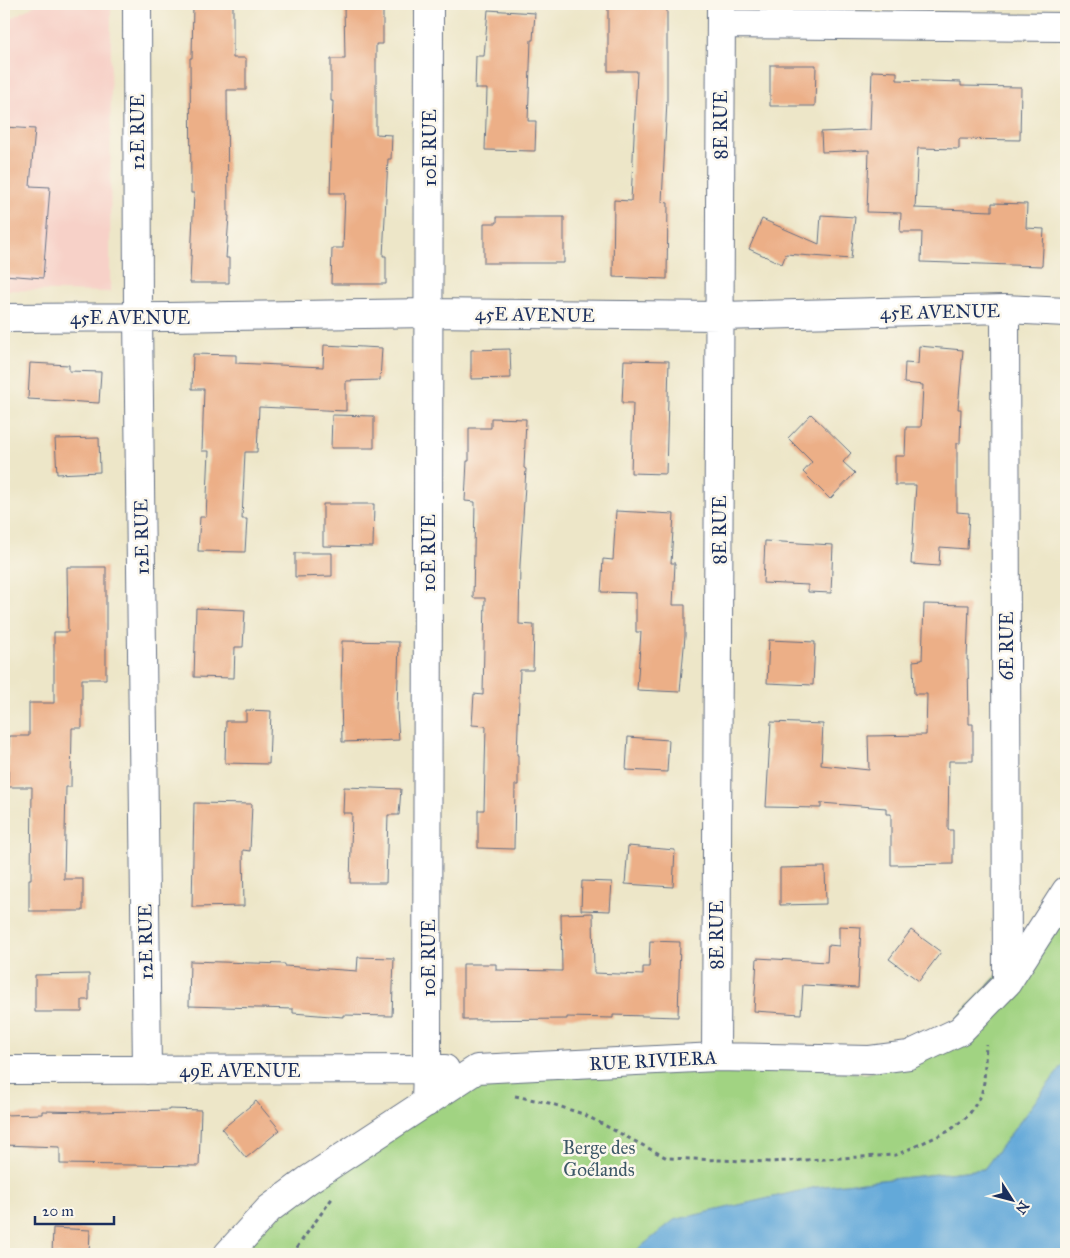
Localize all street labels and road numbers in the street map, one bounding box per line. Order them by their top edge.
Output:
street label: 8E RUE [709,90,732,160]
street label: 12E RUE [126,94,149,170]
street label: 10E RUE [418,109,441,187]
street label: 45E AVENUE [880,299,1001,324]
street label: 45E AVENUE [475,302,596,327]
street label: 45E AVENUE [70,306,190,329]
street label: 8E RUE [708,495,731,565]
street label: 12E RUE [129,498,154,575]
street label: 10E RUE [417,514,440,592]
street label: 6E RUE [995,611,1018,680]
street label: 8E RUE [705,900,728,970]
street label: 12E RUE [133,903,158,980]
street label: 10E RUE [417,919,440,997]
street label: RUE RIVIERA [588,1046,718,1075]
street label: 49E AVENUE [179,1059,301,1082]

